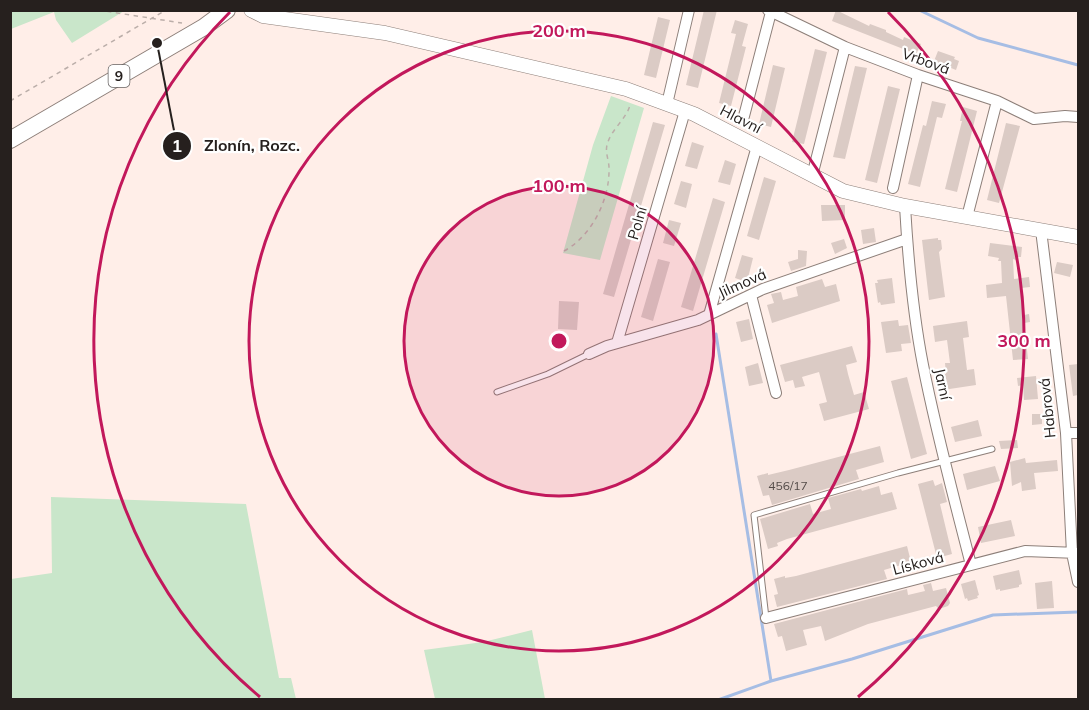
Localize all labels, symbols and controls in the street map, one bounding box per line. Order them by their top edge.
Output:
text: 200 m [532,19,586,42]
street label: Vrbová [899,44,953,78]
road number: 9 [108,65,130,87]
street label: Hlavní [717,100,766,138]
callout: Zlonín, Rozc. [162,129,312,163]
text: 1 [172,134,182,157]
text: Zlonín, Rozc. [204,135,300,155]
text: 100 m [532,174,586,197]
street label: Polní [623,203,651,242]
street label: Jilmová [715,264,769,302]
text: 300 m [997,329,1051,352]
centre of rings [549,331,569,351]
street label: Jarní [930,366,956,403]
street label: Habrová [1034,377,1060,439]
house number: 456/17 [768,478,808,493]
street label: Lísková [890,547,946,579]

